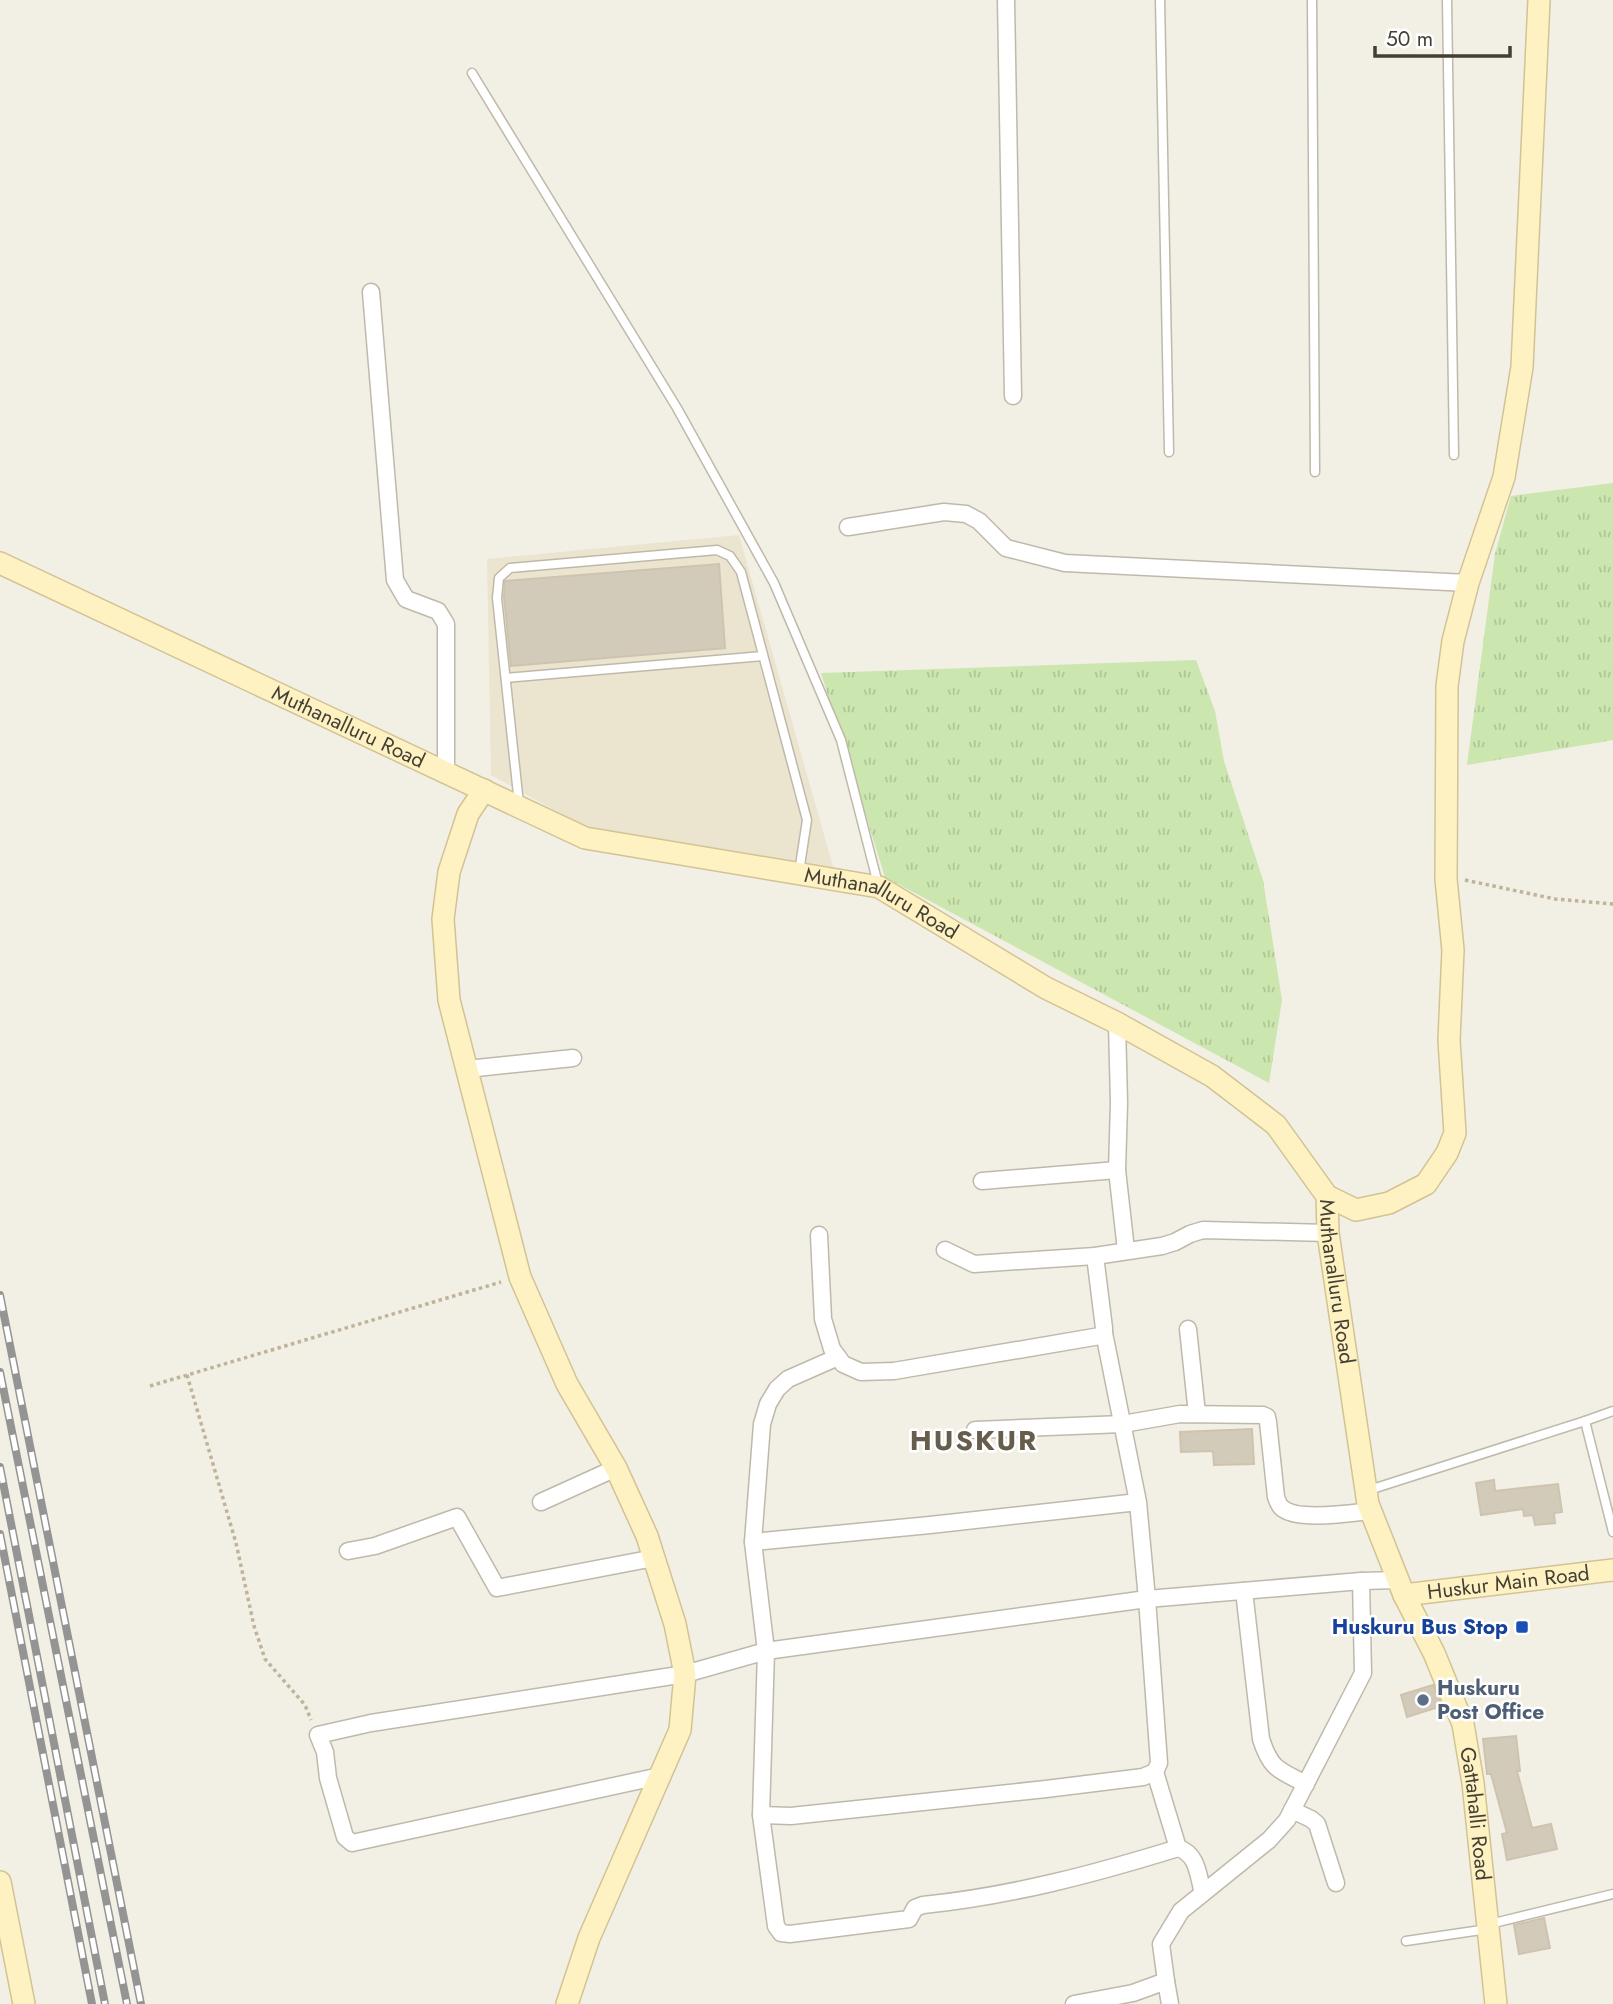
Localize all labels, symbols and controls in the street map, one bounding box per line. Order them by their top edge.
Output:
scale bar [1375,14,1510,58]
text: 50 m [1386,24,1433,54]
street label: Muthanalluru Road [267,678,430,776]
street label: Muthanalluru Road [802,860,964,947]
street label: Muthanalluru Road [1312,1199,1362,1366]
district label: HUSKUR [910,1420,1038,1461]
street label: Huskur Main Road [1425,1558,1591,1607]
place label: Huskuru Bus Stop [1332,1612,1508,1642]
marker: Huskuru Bus Stop [1514,1619,1530,1635]
place label: Huskuru Post Office [1437,1673,1544,1727]
marker: Huskuru Post Office [1415,1692,1431,1708]
street label: Gattahalli Road [1452,1744,1498,1882]

